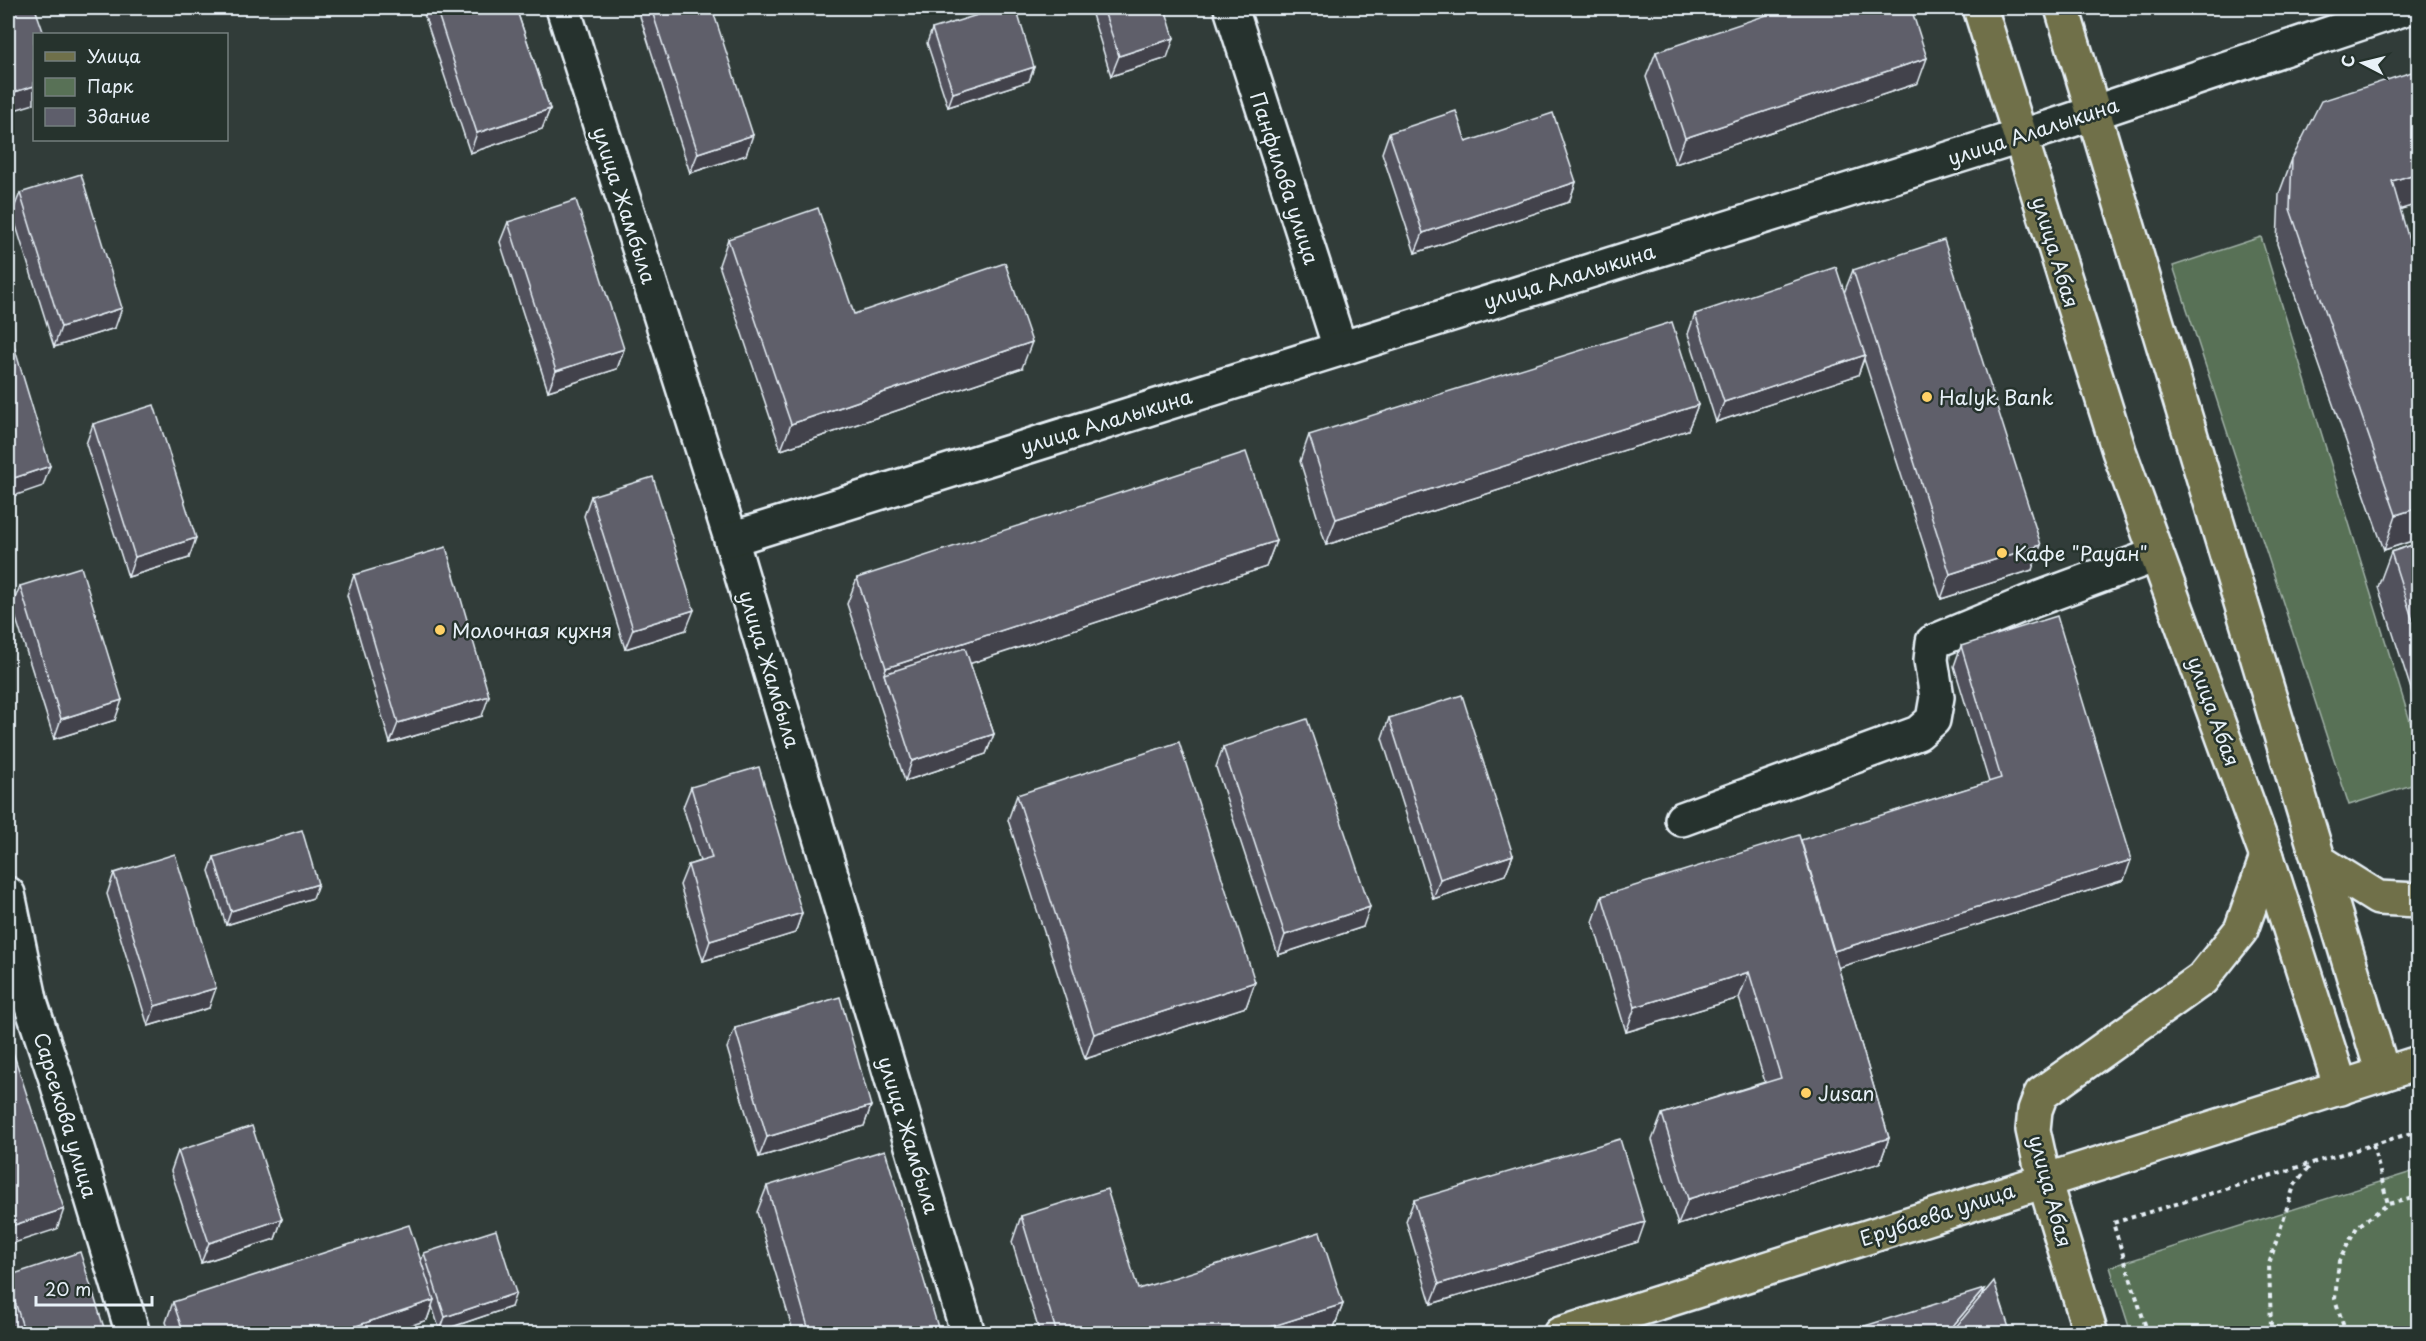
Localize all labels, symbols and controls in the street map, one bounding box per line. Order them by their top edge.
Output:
legend [33,33,228,141]
north arrow [2333,33,2393,93]
text: Улица [87,42,141,69]
text: С [2334,54,2360,68]
text: Парк [87,72,134,99]
street label: Панфилова улица [1243,88,1327,269]
street label: улица Алалыкина [1944,89,2123,173]
text: Здание [87,102,150,129]
street label: улица Жамбыла [585,123,665,288]
street label: улица Абая [2025,193,2087,311]
street label: улица Алалыкина [1479,236,1659,316]
street label: улица Алалыкина [1016,381,1196,461]
place label: Halyk Bank [1939,382,2054,412]
marker: Halyk Bank [1920,390,1934,404]
place label: Кафе "Рауан" [2014,538,2148,568]
marker: Кафе "Рауан" [1995,546,2009,560]
street label: улица Жамбыла [732,586,808,752]
place label: Молочная кухня [452,615,612,645]
marker: Молочная кухня [433,623,447,637]
street label: улица Абая [2180,652,2248,770]
street label: Сарсекова улица [27,1028,106,1202]
street label: улица Жамбыла [871,1052,947,1218]
place label: Jusan [1818,1078,1875,1108]
marker: Jusan [1799,1086,1813,1100]
street label: улица Абая [2022,1132,2080,1250]
street label: Ерубаева улица [1856,1175,2019,1253]
scale bar [36,1269,152,1307]
text: 20 m [45,1275,91,1302]

